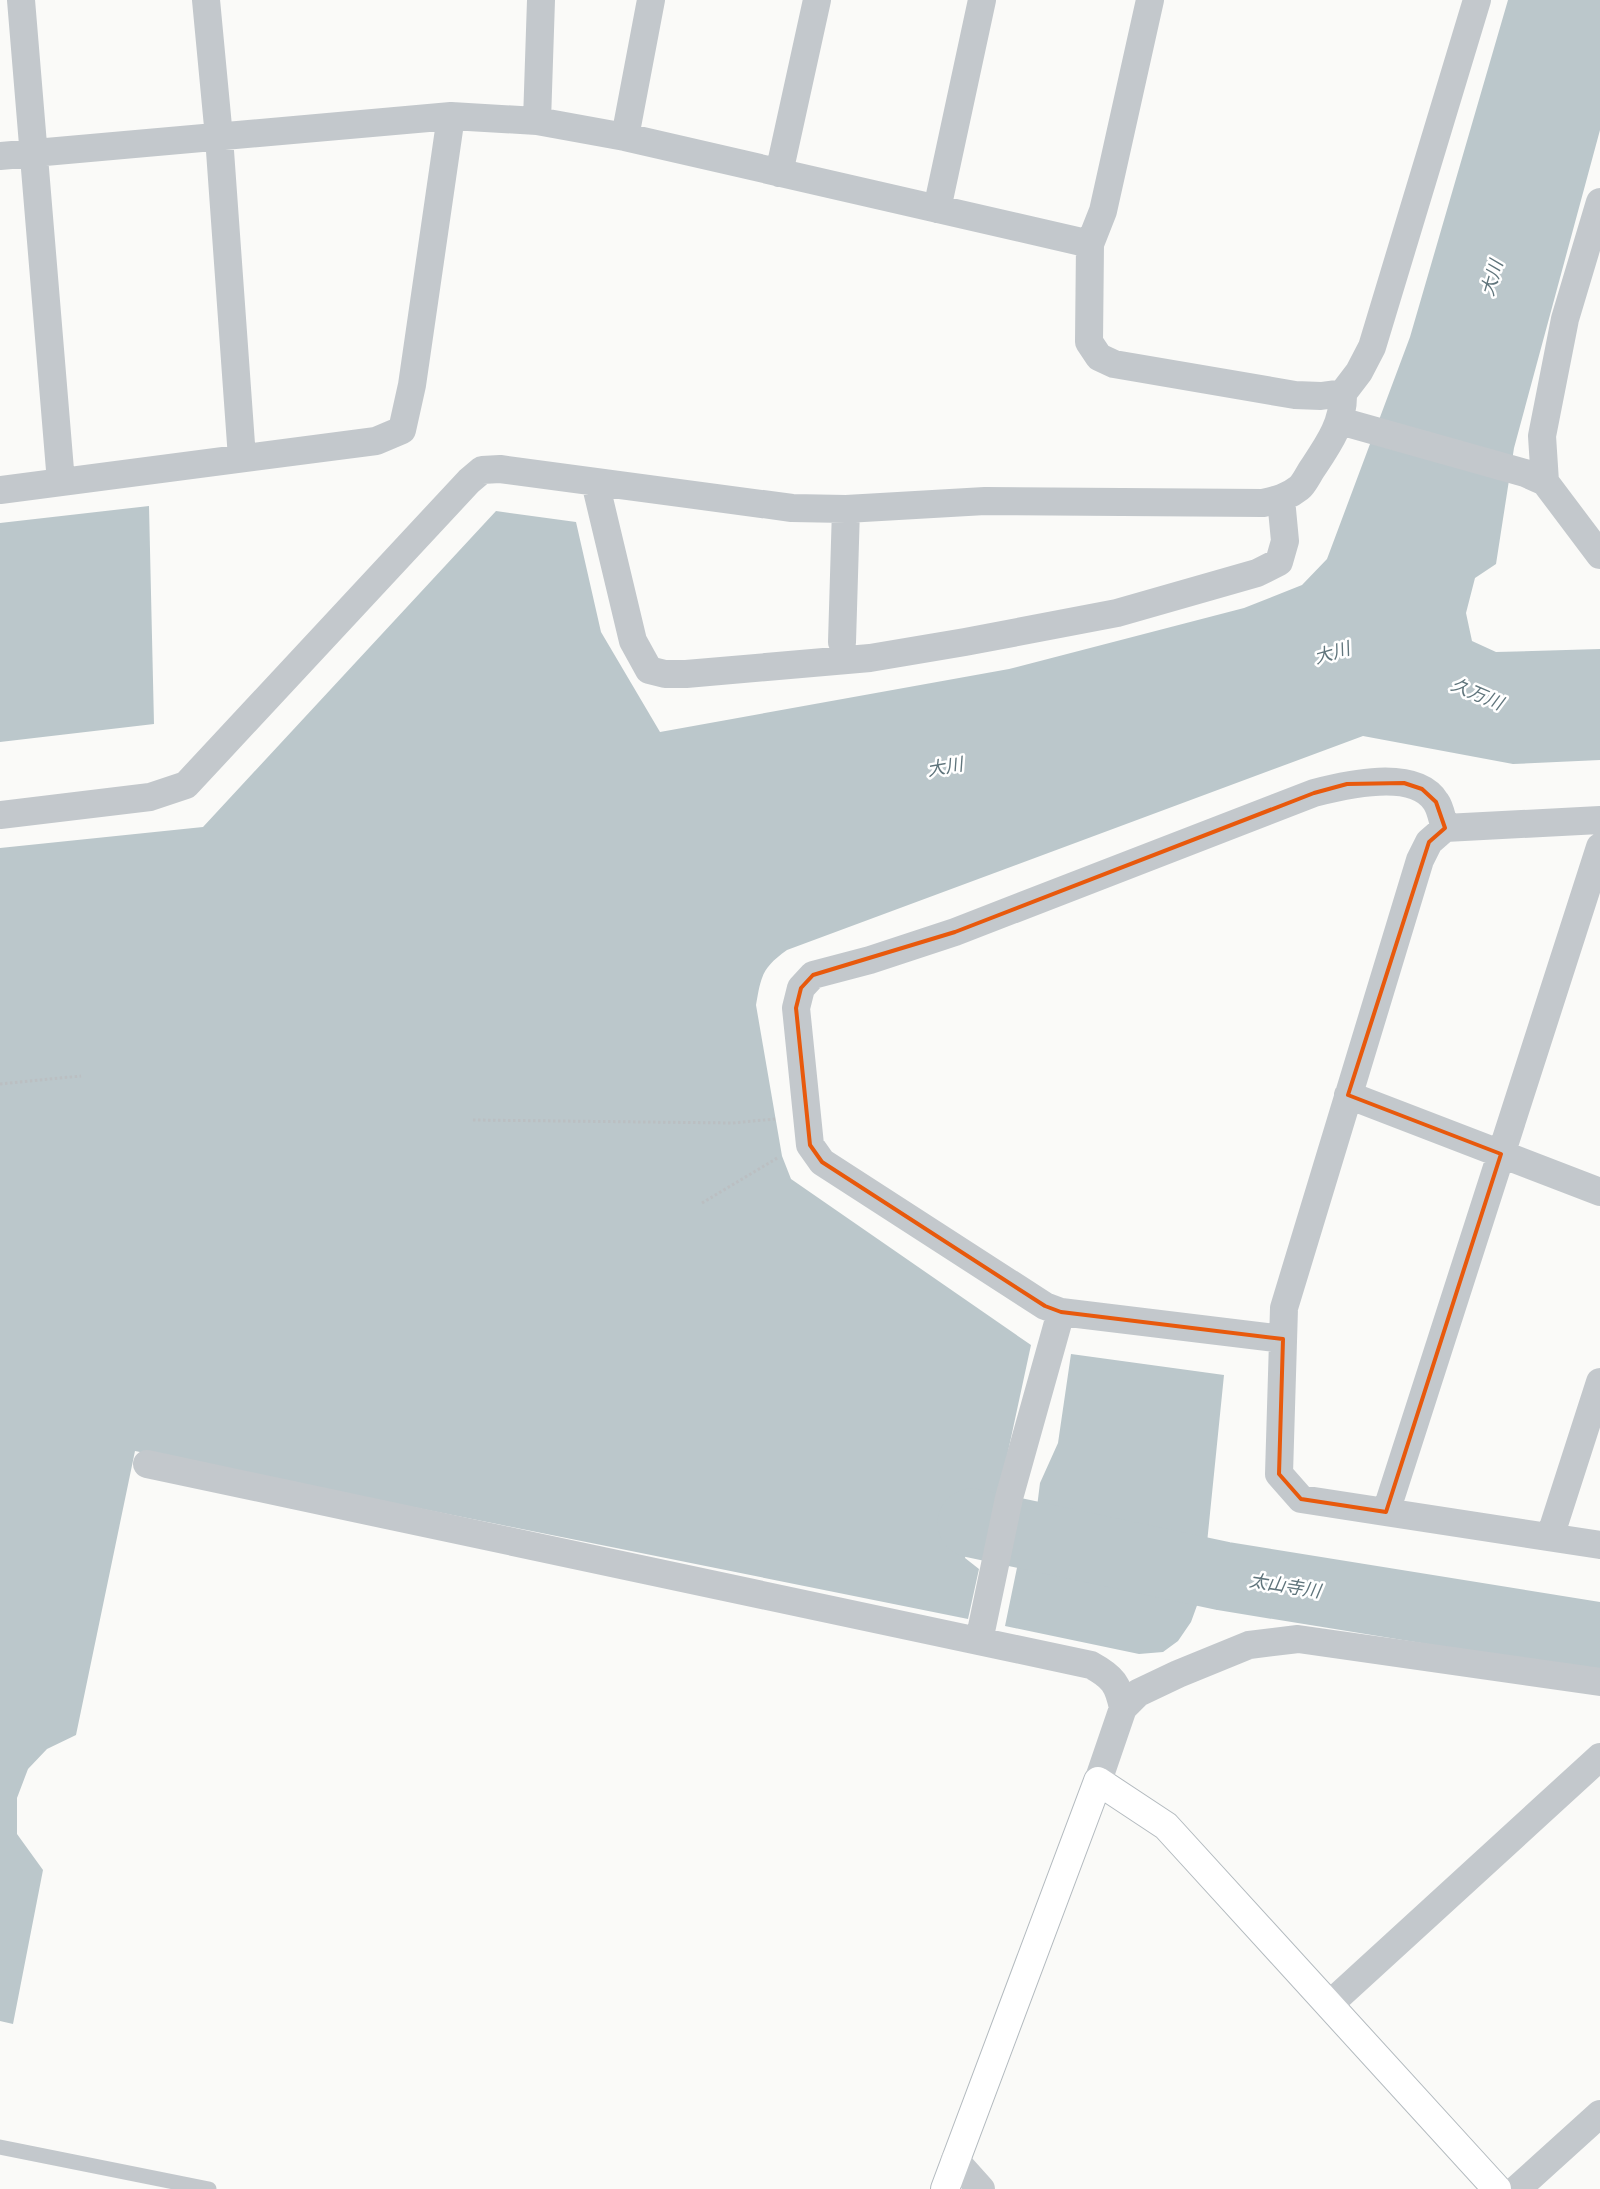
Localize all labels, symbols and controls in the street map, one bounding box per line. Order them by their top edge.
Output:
water label: 大川 [1476,255,1508,298]
water label: 大川 [1311,636,1354,669]
water label: 久万川 [1448,672,1508,715]
water label: 大川 [925,752,967,781]
water label: 太山寺川 [1248,1569,1324,1603]

